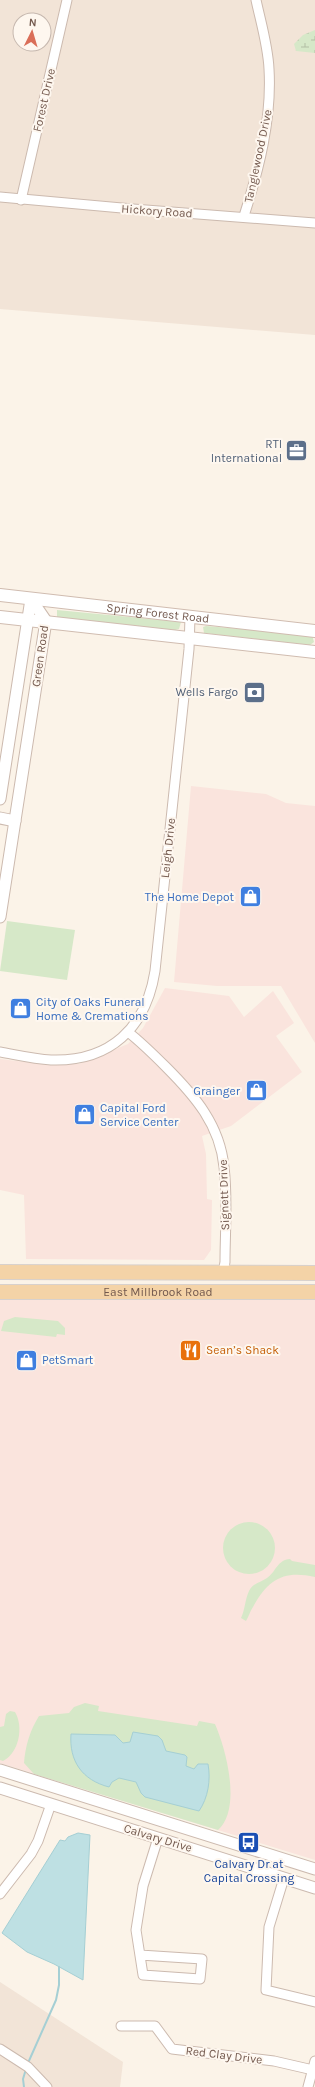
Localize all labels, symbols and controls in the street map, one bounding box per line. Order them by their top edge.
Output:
north arrow [12,12,52,52]
text: N [28,16,37,29]
street label: Forest Drive [30,67,58,133]
street label: Tanglewood Drive [241,108,275,204]
street label: Hickory Road [121,202,193,220]
place label: RTI International [211,437,282,465]
office icon: RTI International [284,438,310,464]
street label: Spring Forest Road [106,600,210,626]
street label: Green Road [29,624,51,688]
bank icon: Wells Fargo [241,679,267,705]
place label: Wells Fargo [176,685,238,699]
street label: Leigh Drive [158,817,178,879]
shop icon: The Home Depot [237,884,263,910]
place label: The Home Depot [145,890,234,904]
place label: City of Oaks Funeral Home & Cremations [36,995,149,1023]
shop icon: City of Oaks Funeral Home & Cremations [7,996,33,1022]
shop icon: Grainger [243,1078,269,1104]
place label: Grainger [193,1084,241,1098]
place label: Capital Ford Service Center [100,1101,179,1129]
shop icon: Capital Ford Service Center [71,1102,97,1128]
street label: Signett Drive [216,1159,232,1231]
street label: East Millbrook Road [103,1285,213,1299]
restaurant icon: Sean’s Shack [177,1337,203,1363]
place label: Sean’s Shack [206,1343,279,1357]
shop icon: PetSmart [13,1347,39,1373]
place label: PetSmart [42,1353,94,1367]
street label: Calvary Drive [122,1821,194,1855]
bus stop icon: Calvary Dr at Capital Crossing [236,1830,262,1856]
place label: Calvary Dr at Capital Crossing [204,1857,294,1885]
street label: Red Clay Drive [185,2043,263,2067]

